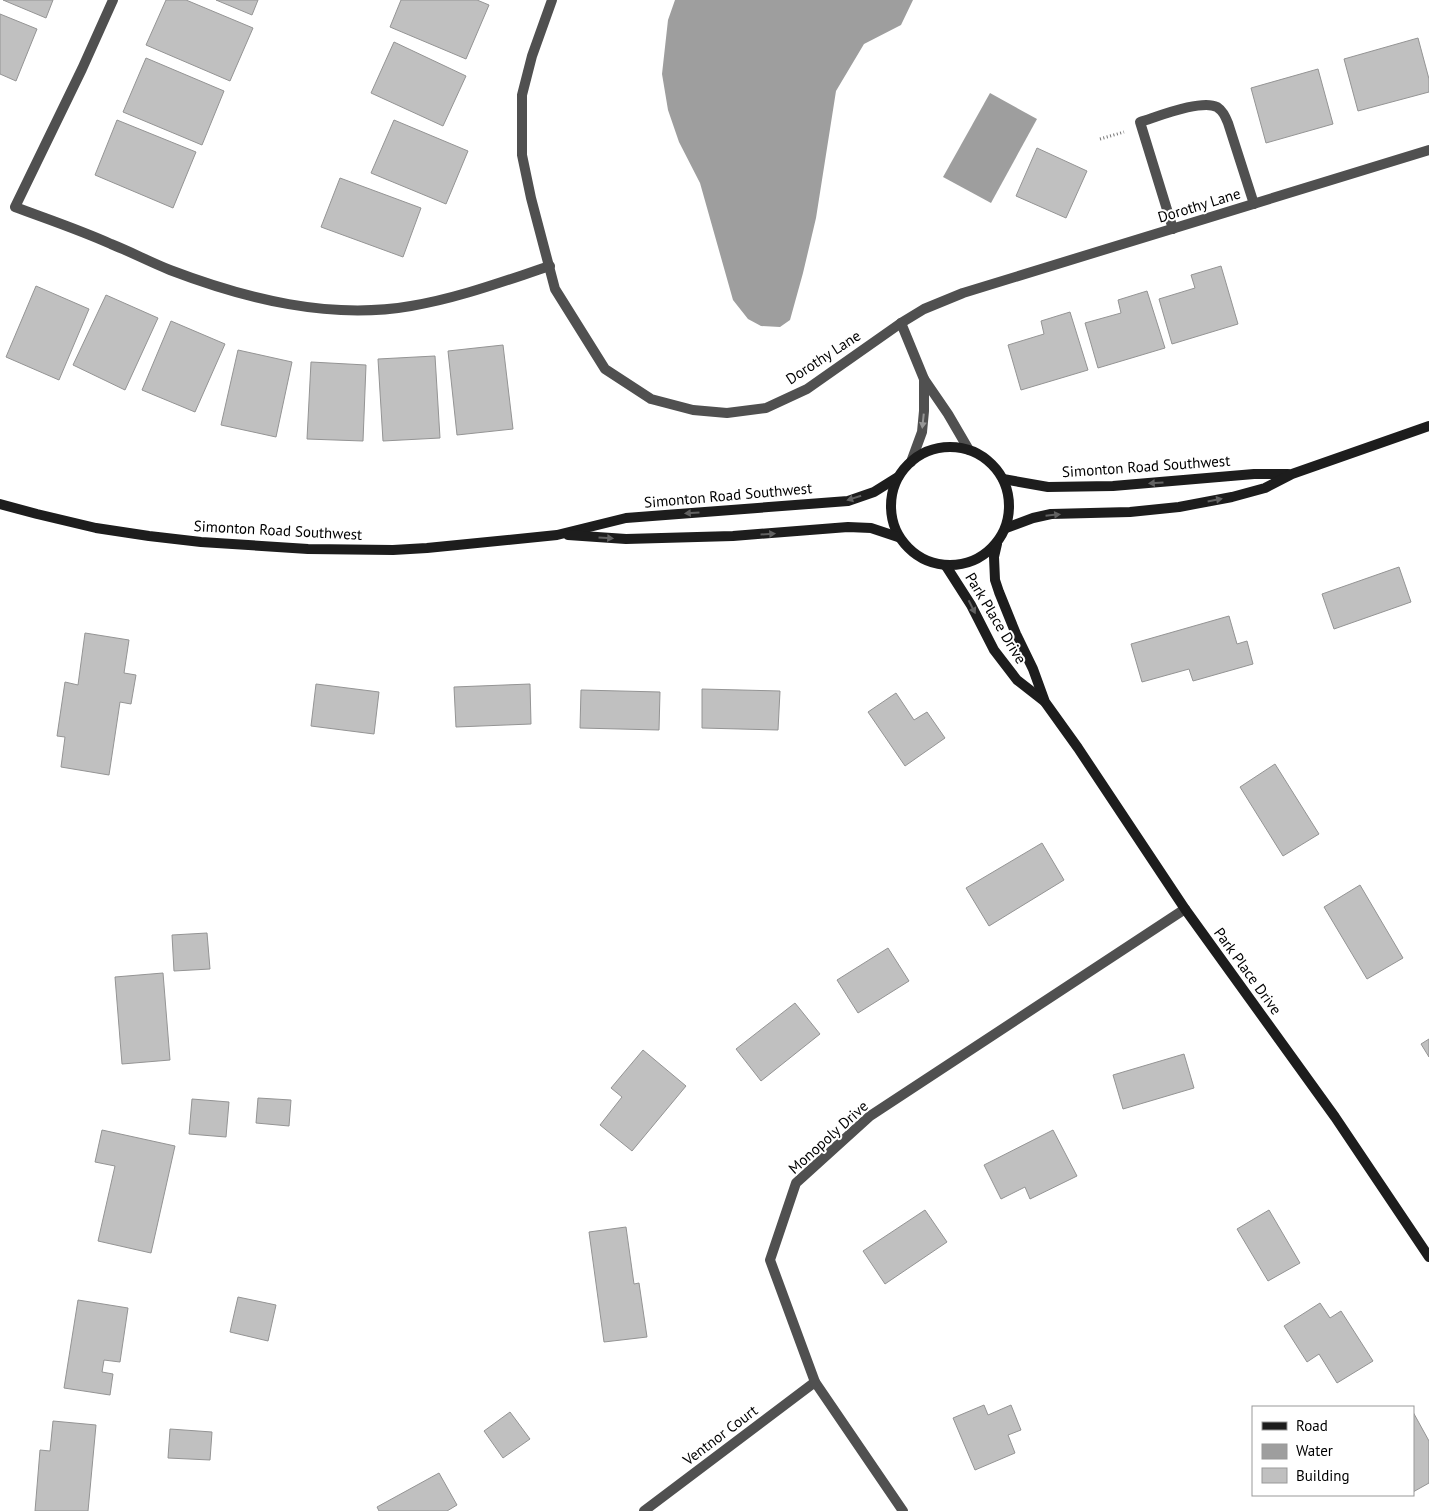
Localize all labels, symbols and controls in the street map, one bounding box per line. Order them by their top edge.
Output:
street label: Dorothy Lane [1155,183,1243,227]
street label: Dorothy Lane [782,326,864,388]
one-way arrow [919,413,927,429]
street label: Simonton Road Southwest [1061,451,1231,481]
street label: Simonton Road Southwest [643,478,813,512]
one-way arrow [1148,479,1164,487]
one-way arrow [846,495,861,503]
one-way arrow [1207,496,1222,504]
one-way arrow [684,509,700,517]
one-way arrow [1046,511,1062,519]
street label: Simonton Road Southwest [193,516,363,544]
one-way arrow [761,529,777,537]
one-way arrow [598,534,614,542]
street label: Park Place Drive [961,569,1031,667]
one-way arrow [968,600,976,615]
street label: Park Place Drive [1210,924,1286,1018]
street label: Monopoly Drive [784,1096,872,1178]
street label: Ventnor Court [678,1401,761,1470]
legend [1252,1406,1414,1496]
text: Road [1296,1416,1328,1435]
text: Water [1296,1441,1333,1460]
text: Building [1296,1466,1350,1485]

